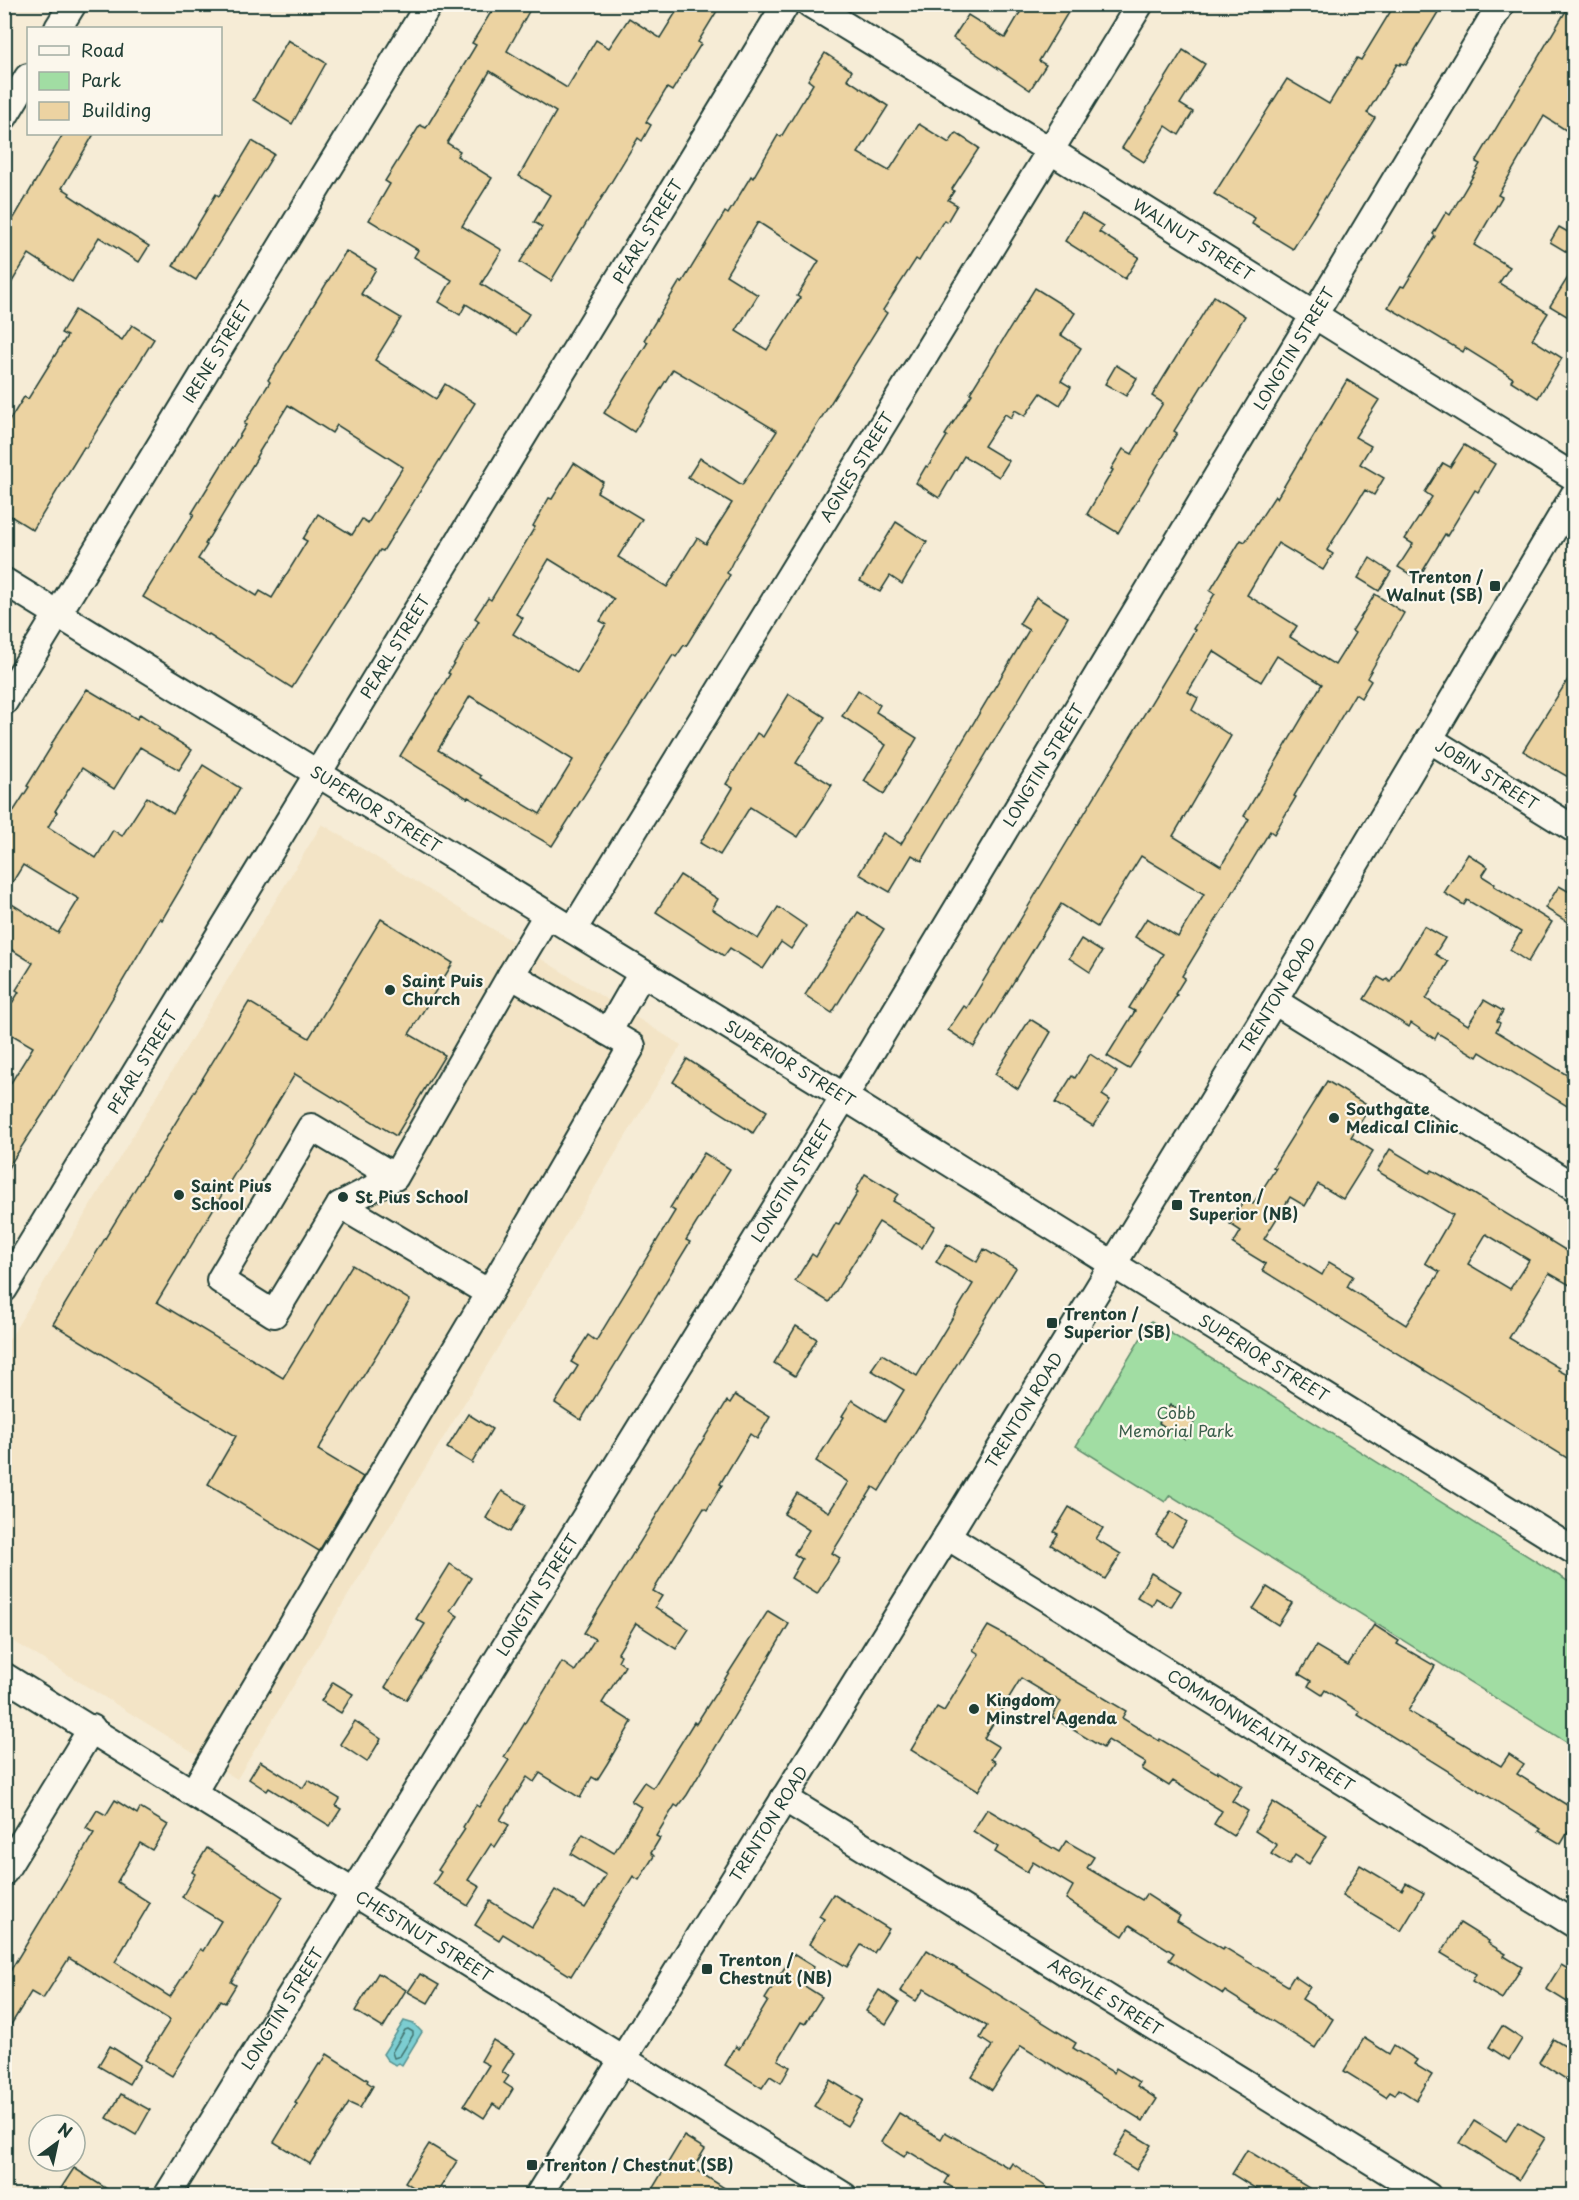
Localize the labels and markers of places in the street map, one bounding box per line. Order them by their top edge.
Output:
place label: Trenton / Walnut (SB) [1386,564,1483,606]
marker: Trenton / Walnut (SB) [1488,579,1502,593]
place label: Saint Puis Church [402,968,483,1010]
marker: Saint Puis Church [383,983,397,997]
place label: Southgate Medical Clinic [1346,1096,1459,1138]
marker: Southgate Medical Clinic [1327,1111,1341,1125]
place label: Saint Pius School [191,1173,272,1215]
place label: Trenton / Superior (NB) [1189,1183,1298,1225]
place label: St Pius School [355,1184,469,1208]
marker: Saint Pius School [172,1188,186,1202]
marker: St Pius School [336,1190,350,1204]
marker: Trenton / Superior (NB) [1170,1198,1184,1212]
place label: Trenton / Superior (SB) [1064,1301,1171,1343]
marker: Trenton / Superior (SB) [1045,1316,1059,1330]
place label: Kingdom Minstrel Agenda [986,1687,1117,1729]
marker: Kingdom Minstrel Agenda [967,1702,981,1716]
place label: Trenton / Chestnut (NB) [719,1947,832,1989]
marker: Trenton / Chestnut (NB) [700,1962,714,1976]
place label: Trenton / Chestnut (SB) [544,2152,733,2176]
marker: Trenton / Chestnut (SB) [525,2158,539,2172]

